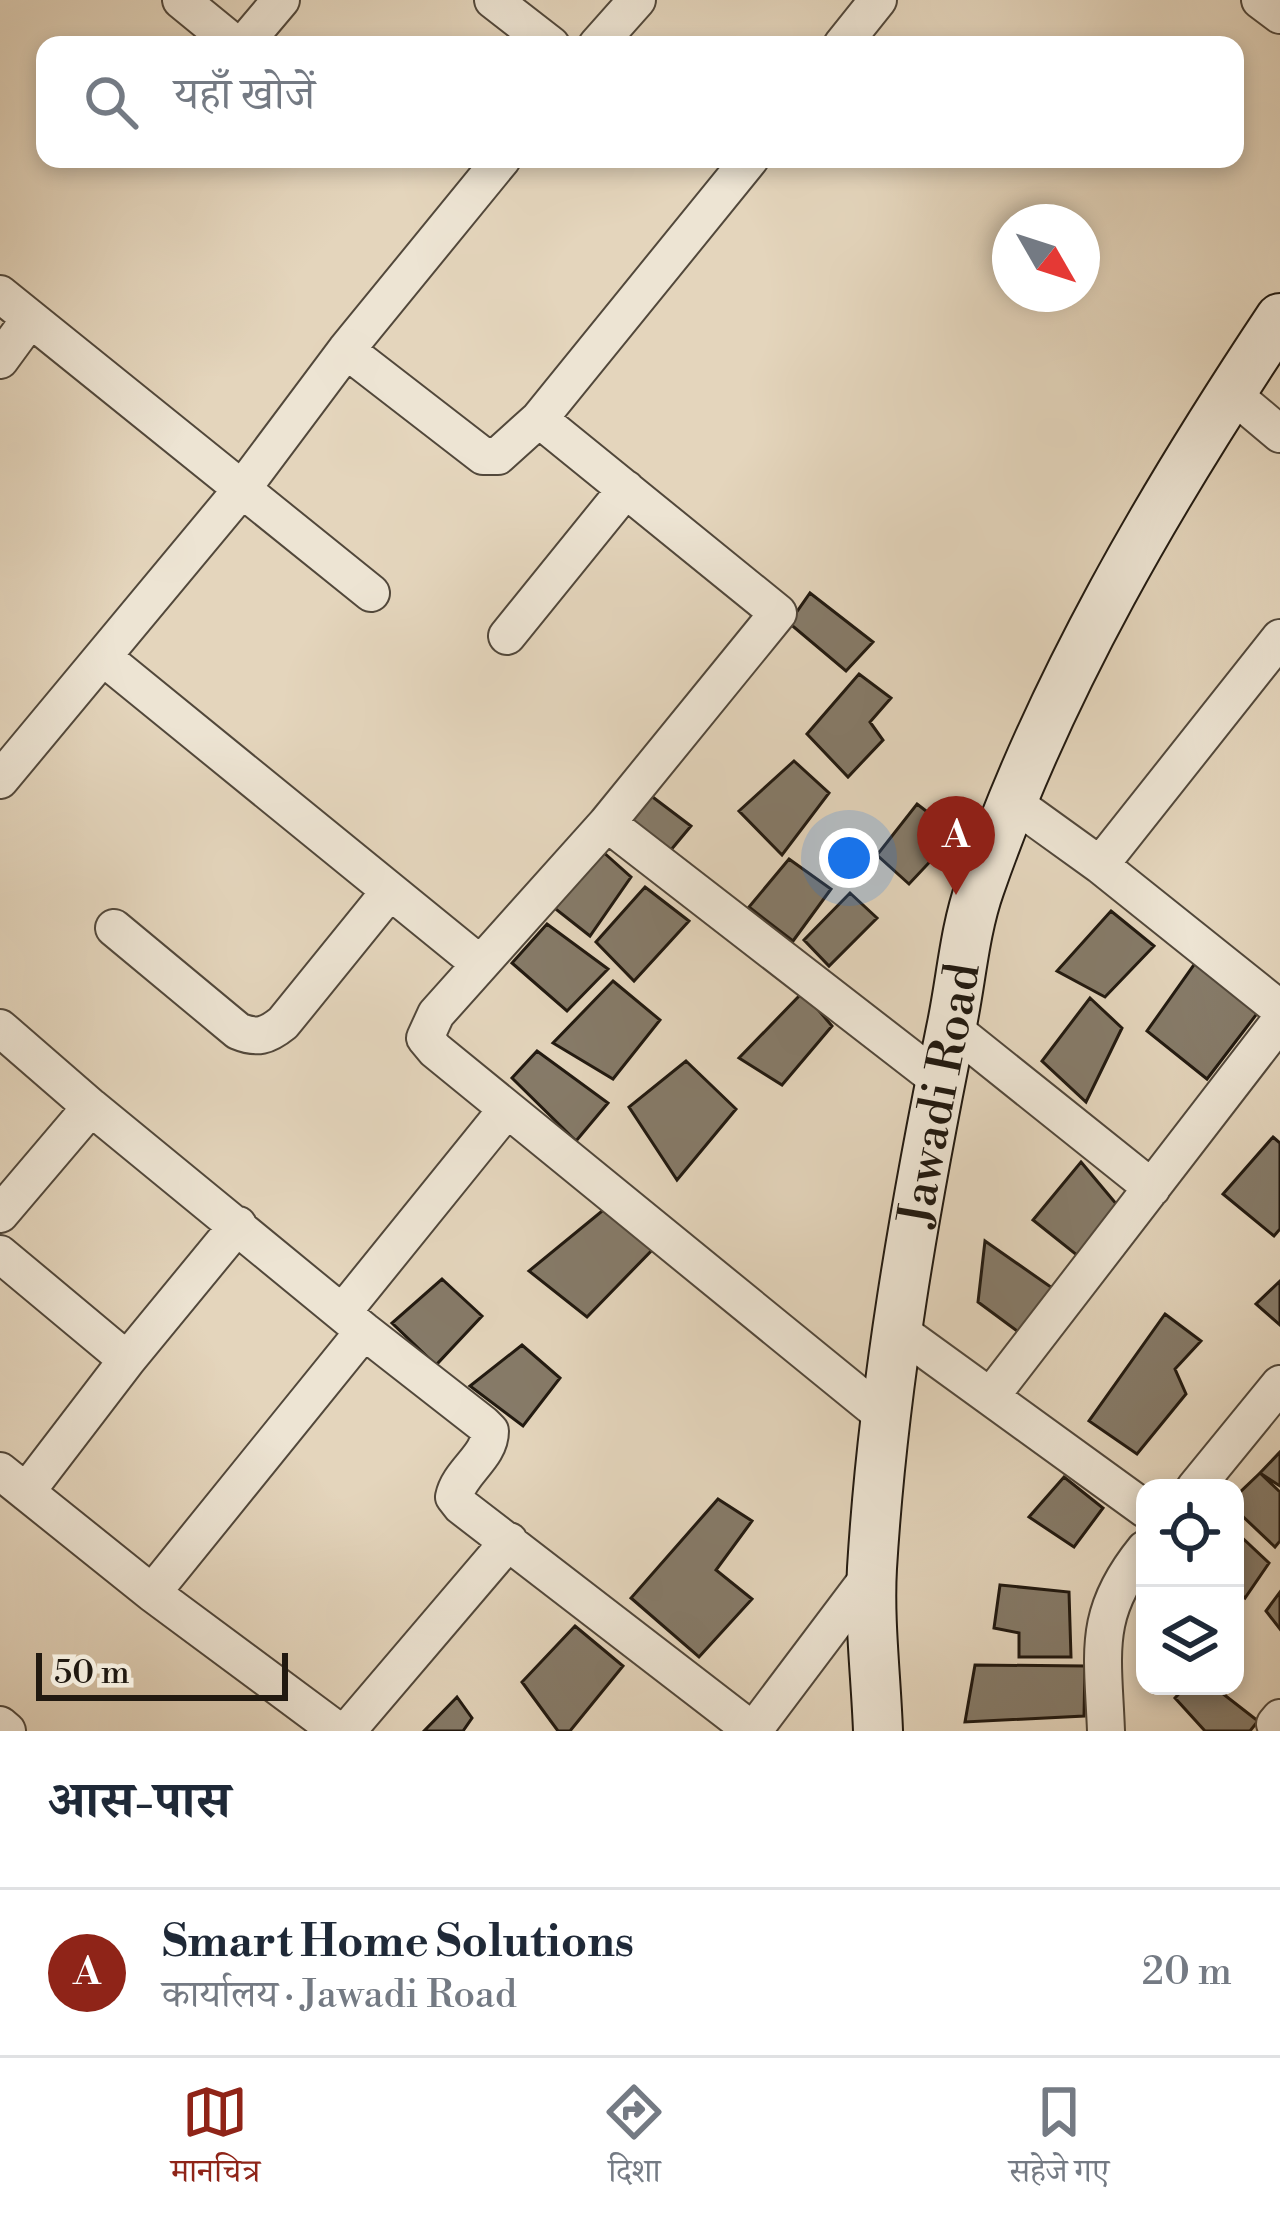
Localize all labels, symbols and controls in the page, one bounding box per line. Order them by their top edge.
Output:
search box [36,36,1244,168]
text: यहाँ खोजें [174,67,315,124]
icon: search [78,69,144,135]
north arrow [992,204,1100,312]
pin: A [917,796,995,895]
your location [819,828,879,888]
street label: Jawadi Road [887,959,995,1233]
map controls [1136,1479,1244,1695]
button: locate [1136,1479,1244,1587]
button: layers [1136,1587,1244,1695]
scale bar [36,1647,288,1700]
text: 50 m [54,1653,130,1694]
text: आस-पास [48,1770,230,1834]
text: Smart Home Solutions [162,1914,634,1971]
text: A [73,1948,101,1997]
text: 20 m [1142,1948,1232,1997]
text: कार्यालय · Jawadi Road [162,1971,517,2020]
tab: मानचित्र [171,2079,260,2203]
tab: दिशा [601,2079,667,2203]
tab: सहेजे गए [1009,2079,1109,2203]

